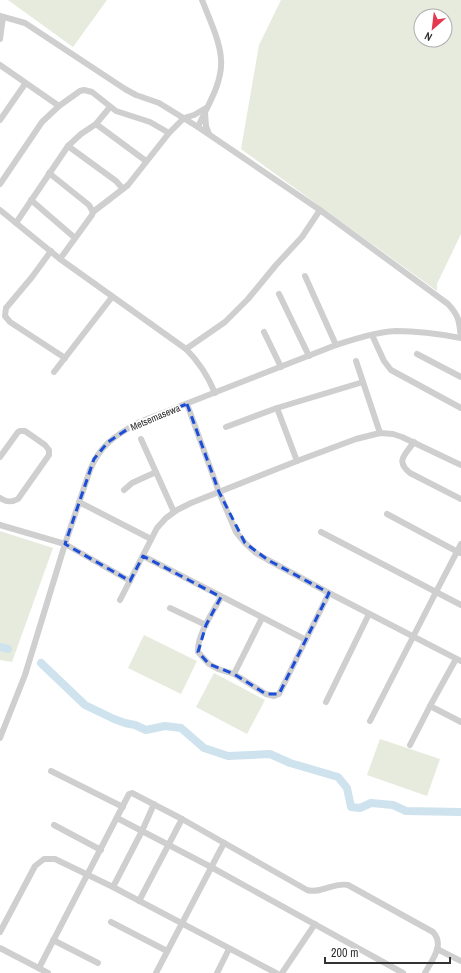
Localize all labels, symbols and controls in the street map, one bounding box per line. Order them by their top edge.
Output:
north arrow [413,8,453,48]
text: N [422,29,434,45]
street label: Metsemasewa [128,401,182,434]
scale bar [325,939,450,965]
text: 200 m [331,945,358,961]

